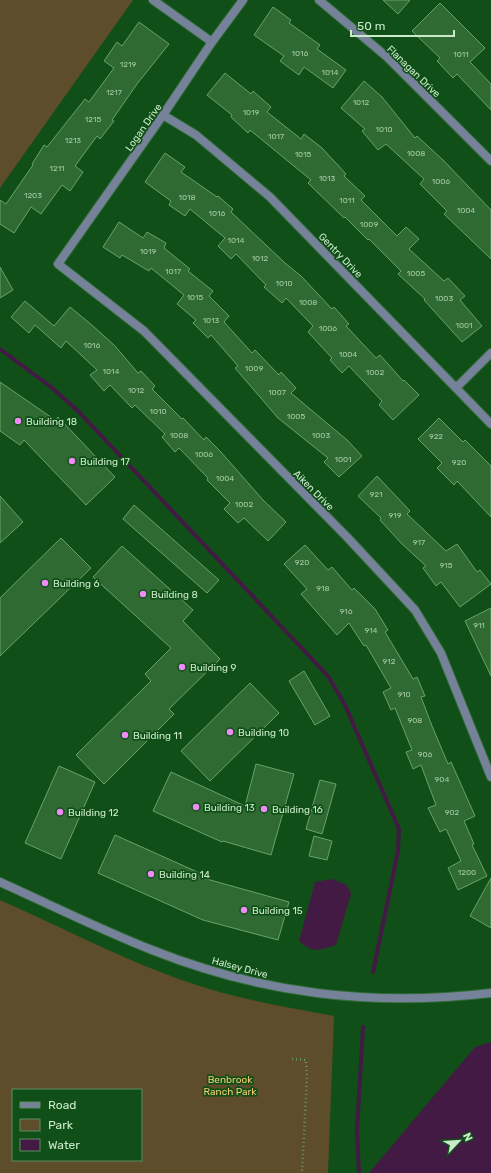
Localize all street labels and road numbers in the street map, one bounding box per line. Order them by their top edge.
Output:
street label: Flanagan Drive [384,43,443,100]
street label: Logan Drive [123,101,165,154]
street label: Gentry Drive [316,231,365,281]
street label: Aiken Drive [291,468,336,514]
street label: Halsey Drive [210,955,269,981]

